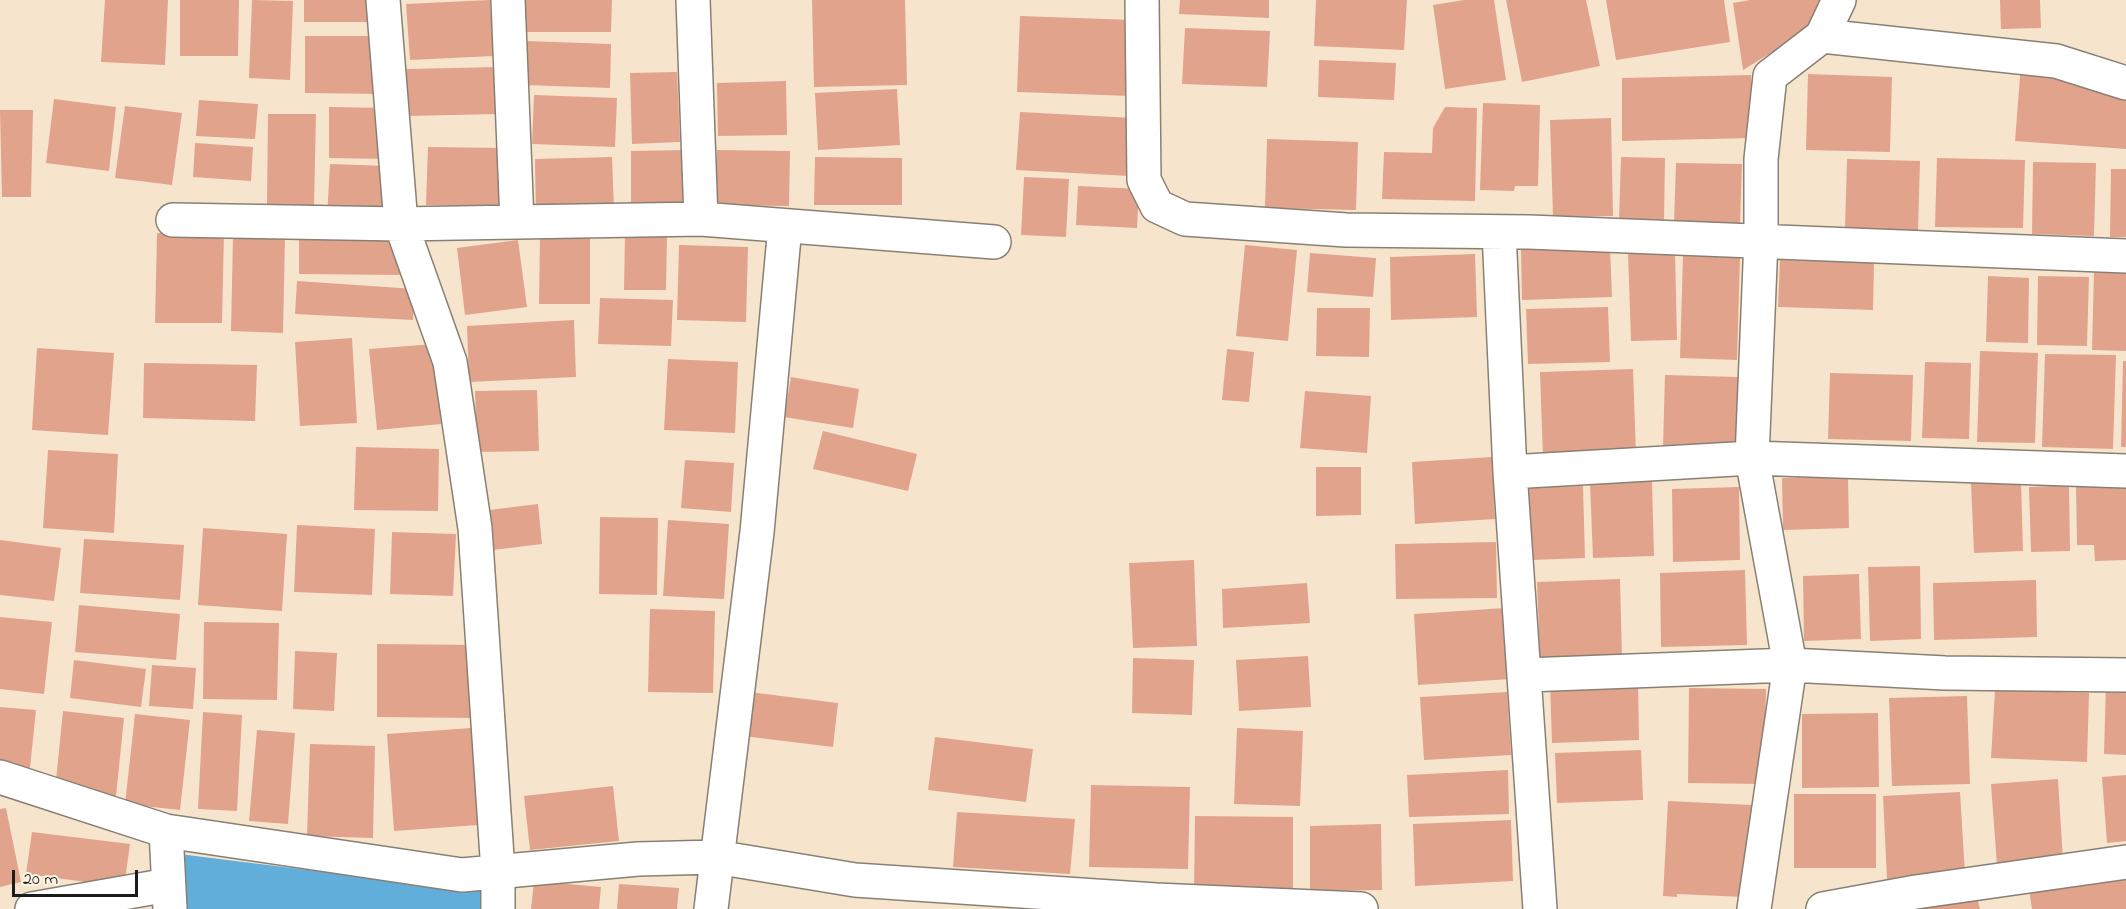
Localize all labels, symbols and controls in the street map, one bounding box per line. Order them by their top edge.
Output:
scale bar [15,858,141,896]
text: 20 m [23,867,58,893]

